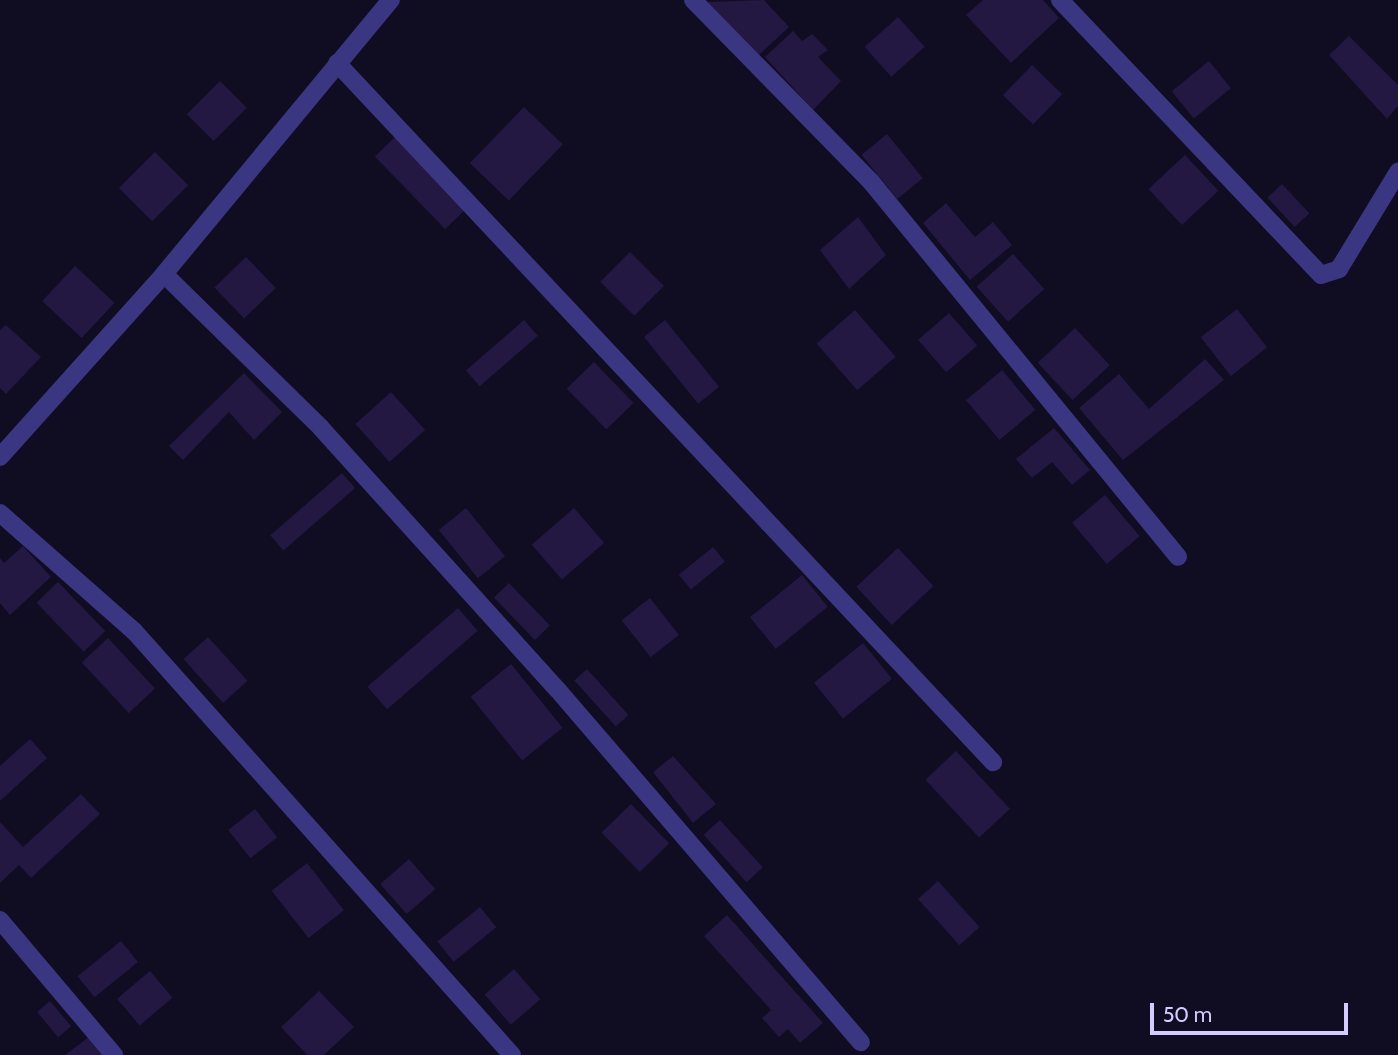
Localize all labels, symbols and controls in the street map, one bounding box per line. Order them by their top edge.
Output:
scale bar [1153,988,1351,1032]
text: 50 m [1163,1002,1212,1027]

